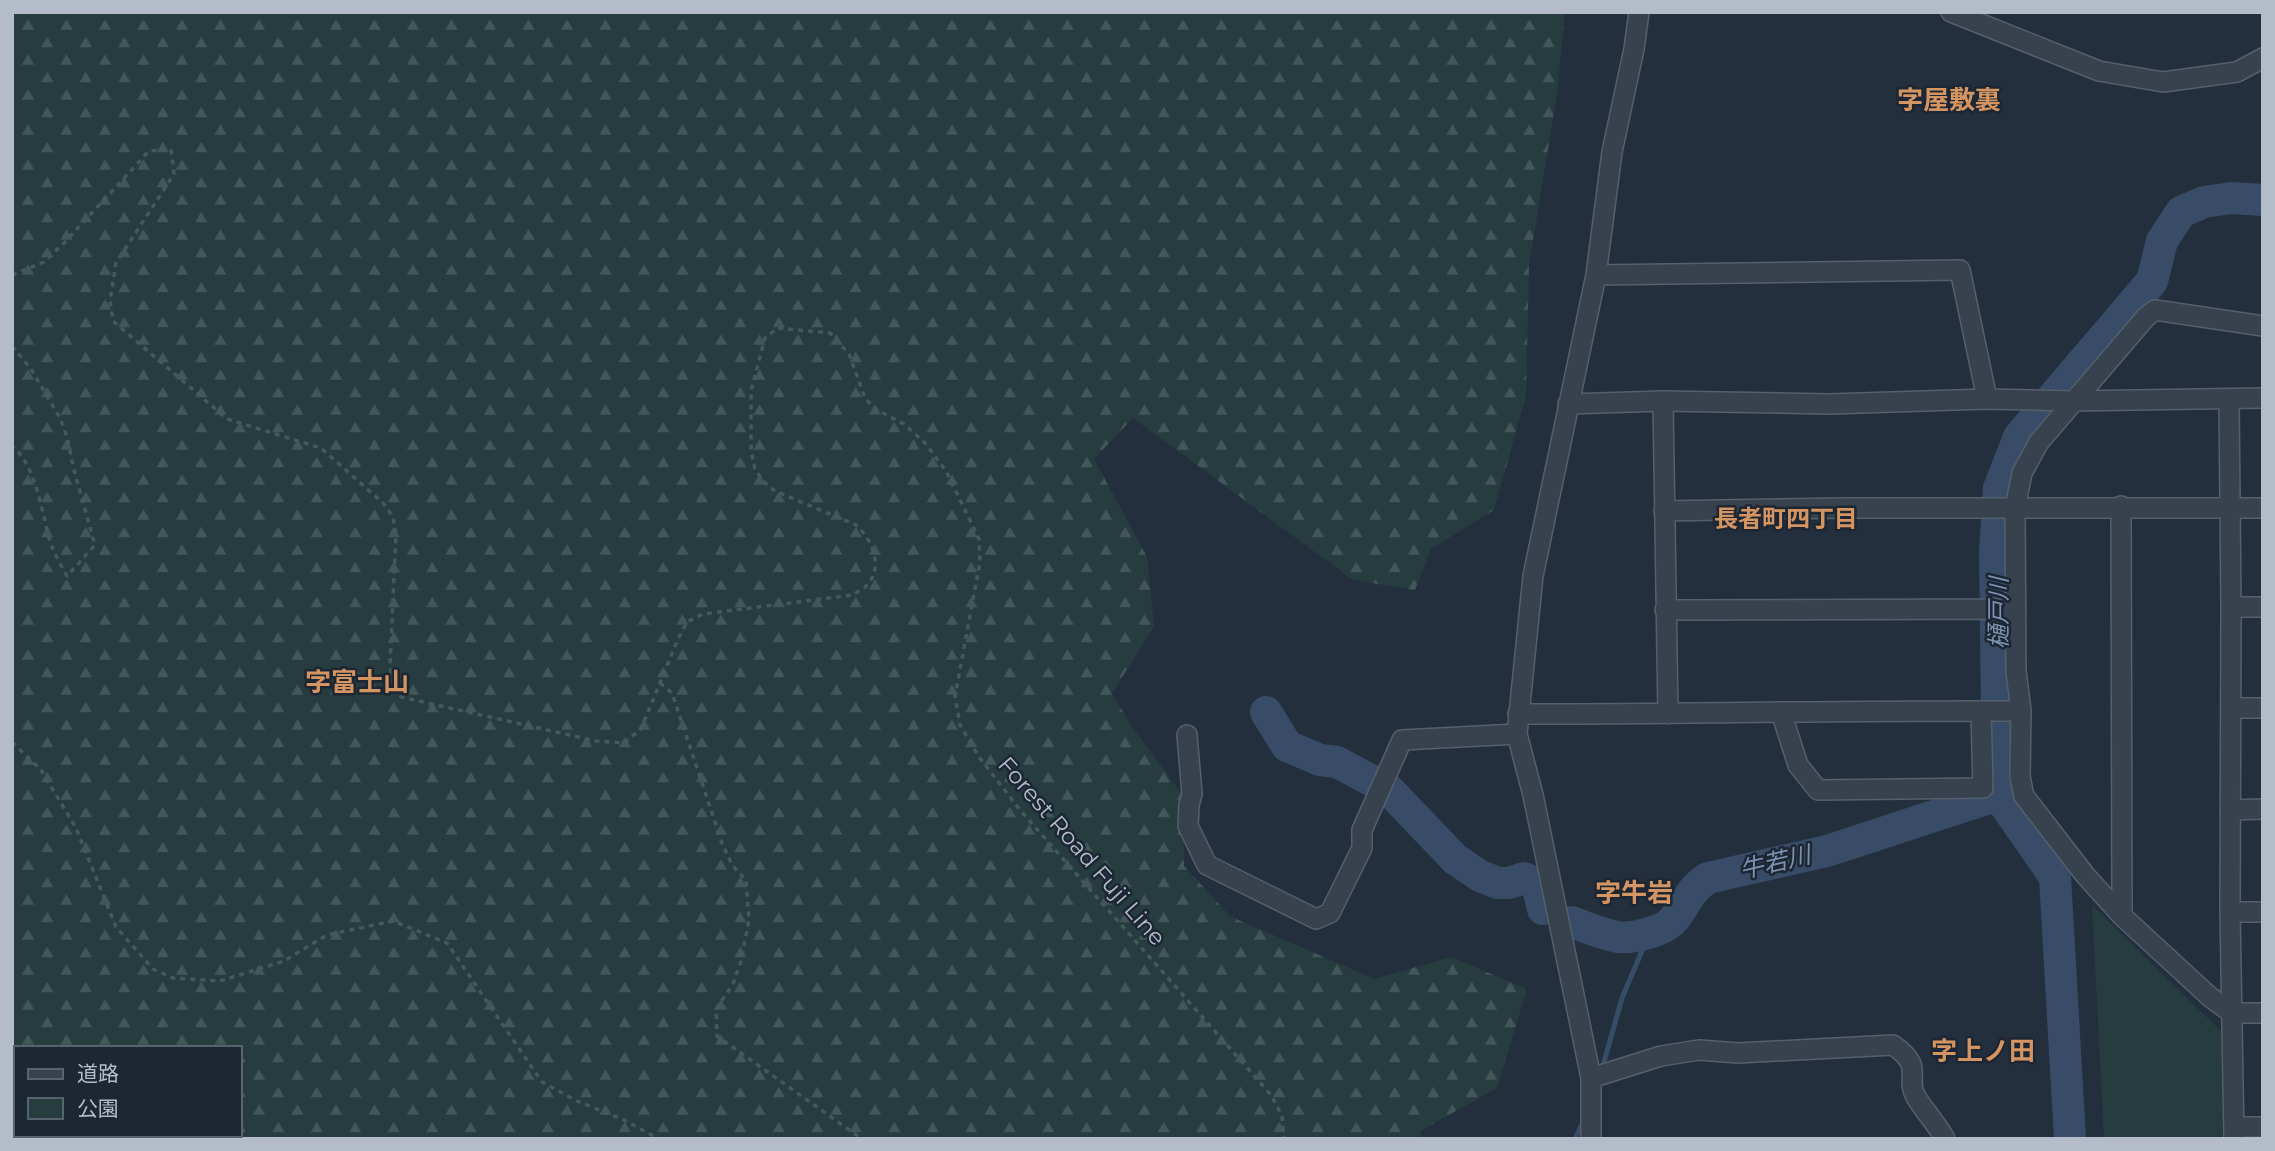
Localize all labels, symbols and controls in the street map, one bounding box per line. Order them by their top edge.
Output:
district label: 字屋敷裏 [1897,84,2001,116]
district label: 長者町四丁目 [1714,504,1858,533]
water label: 樋戸川 [1984,574,2013,649]
district label: 字富士山 [305,666,409,698]
street label: Forest Road Fuji Line [992,751,1172,951]
water label: 牛若川 [1737,839,1816,884]
district label: 字牛岩 [1595,877,1673,909]
district label: 字上ノ田 [1931,1035,2035,1067]
legend [14,1046,242,1137]
text: 道路 [77,1061,119,1086]
text: 公園 [77,1096,119,1121]

